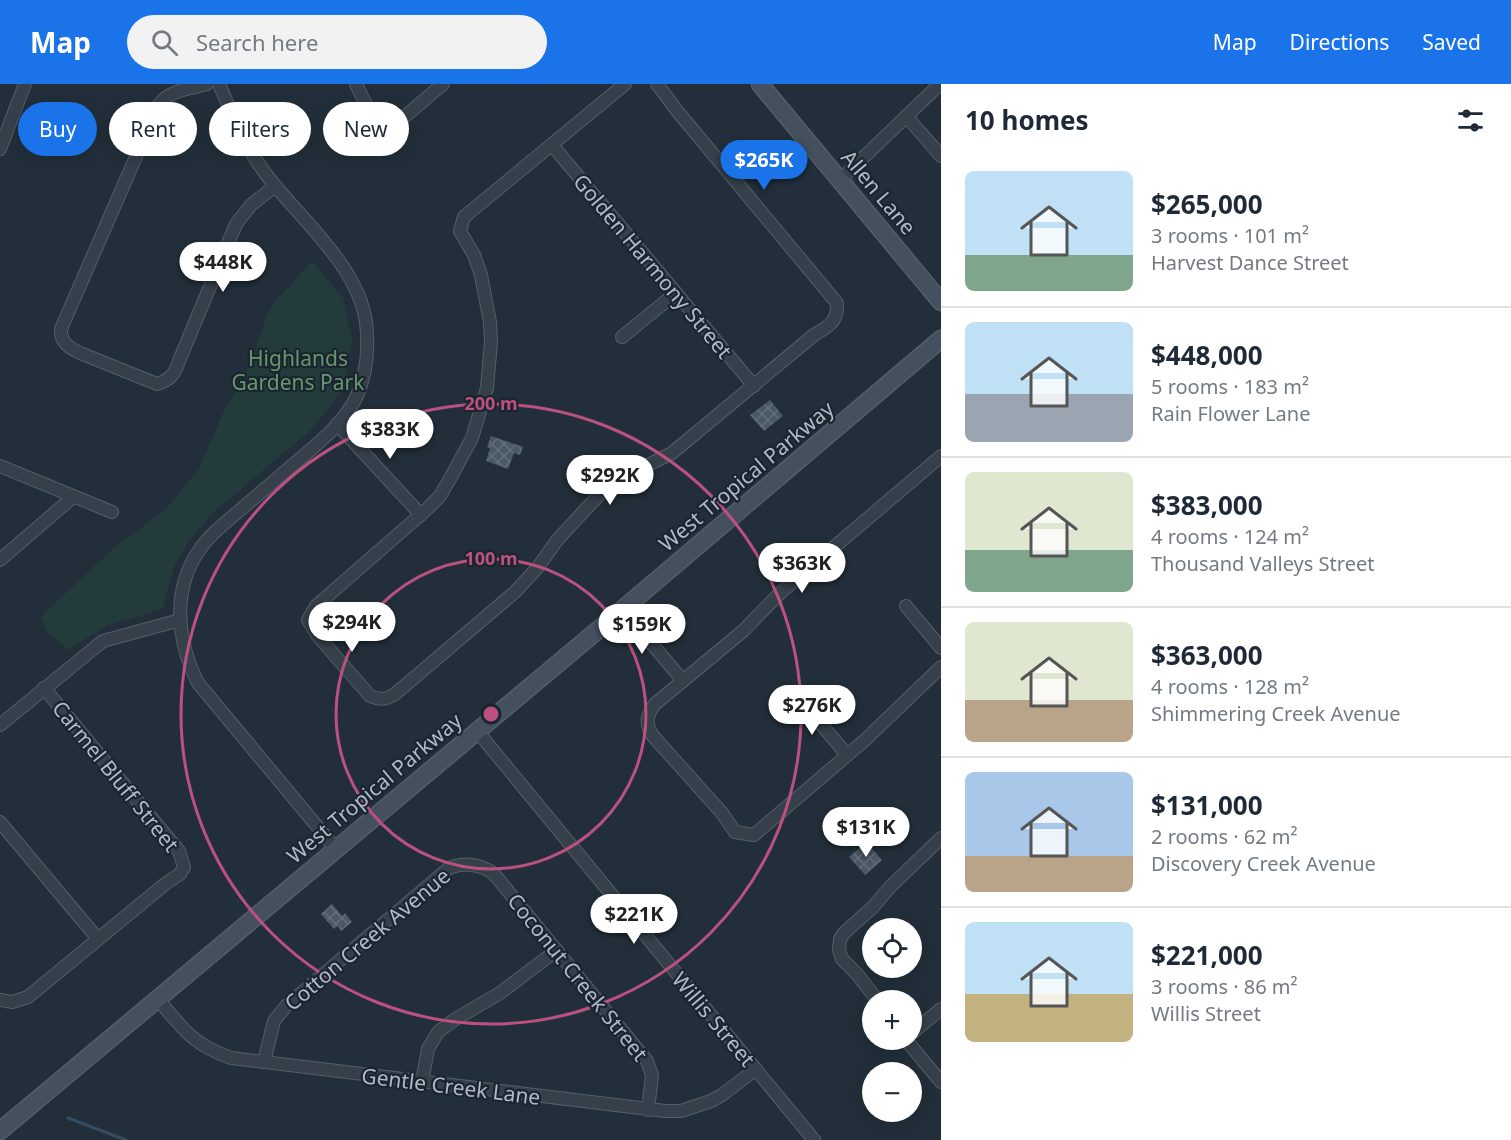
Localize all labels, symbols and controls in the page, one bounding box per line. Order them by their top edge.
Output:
search box [127,15,547,69]
text: Map [30,23,91,61]
icon: search [148,26,181,59]
text: Search here [196,27,318,57]
text: Map [1213,28,1257,56]
text: Directions [1290,28,1389,56]
text: Saved [1422,28,1481,56]
chip: Buy [18,102,97,156]
chip: Rent [109,102,197,156]
chip: Filters [209,102,311,156]
chip: New [323,102,409,156]
text: 10 homes [965,102,1089,138]
icon: filters [1454,104,1487,137]
pin: $265K [722,140,806,191]
street label: Allen Lane [835,144,923,240]
text: $265K [734,146,794,173]
street label: Golden Harmony Street [567,168,739,364]
text: $265,000 [1151,186,1263,222]
icon: home [1013,195,1085,267]
text: 3 rooms · 101 m² [1151,222,1309,249]
pin: $448K [181,242,265,293]
text: $448K [193,248,253,275]
text: Harvest Dance Street [1151,249,1349,276]
text: $448,000 [1151,337,1263,373]
park label: Highlands Gardens Park [232,344,365,396]
icon: home [1013,346,1085,418]
text: 5 rooms · 183 m² [1151,373,1309,400]
text: 200 m [464,391,518,415]
street label: West Tropical Parkway [653,394,840,557]
text: Rain Flower Lane [1151,400,1310,427]
pin: $383K [348,409,432,460]
text: $383K [360,415,420,442]
pin: $292K [568,455,652,506]
text: $292K [580,461,640,488]
text: $383,000 [1151,487,1263,523]
icon: home [1013,496,1085,568]
text: 4 rooms · 124 m² [1151,523,1309,550]
pin: $363K [760,543,844,594]
text: 100 m [464,546,518,570]
text: $363K [772,549,832,576]
text: Thousand Valleys Street [1151,550,1374,577]
pin: $294K [310,602,394,653]
pin: $159K [600,604,684,655]
text: $294K [322,608,382,635]
text: $159K [612,610,672,637]
text: $363,000 [1151,637,1263,673]
icon: home [1013,646,1085,718]
text: 4 rooms · 128 m² [1151,673,1309,700]
pin: $276K [770,685,854,736]
text: $276K [782,691,842,718]
street label: Carmel Bluff Street [46,695,186,858]
text: Shimmering Creek Avenue [1151,700,1401,727]
centre of rings [481,704,501,724]
street label: West Tropical Parkway [281,706,468,869]
text: $131,000 [1151,787,1263,823]
icon: home [1013,796,1085,868]
pin: $131K [824,807,908,858]
text: $131K [836,813,896,840]
text: 2 rooms · 62 m² [1151,823,1298,850]
text: Discovery Creek Avenue [1151,850,1376,877]
street label: Cotton Creek Avenue [278,861,456,1017]
street label: Coconut Creek Street [502,887,655,1067]
pin: $221K [592,894,676,945]
text: $221K [604,900,664,927]
map controls [862,918,922,1122]
button: locate [862,918,922,978]
text: $221,000 [1151,937,1263,973]
icon: home [1013,946,1085,1018]
street label: Willis Street [666,966,762,1072]
text: 3 rooms · 86 m² [1151,973,1298,1000]
button: + [862,990,922,1050]
text: Willis Street [1151,1000,1261,1027]
street label: Gentle Creek Lane [360,1061,542,1111]
button: − [862,1062,922,1122]

